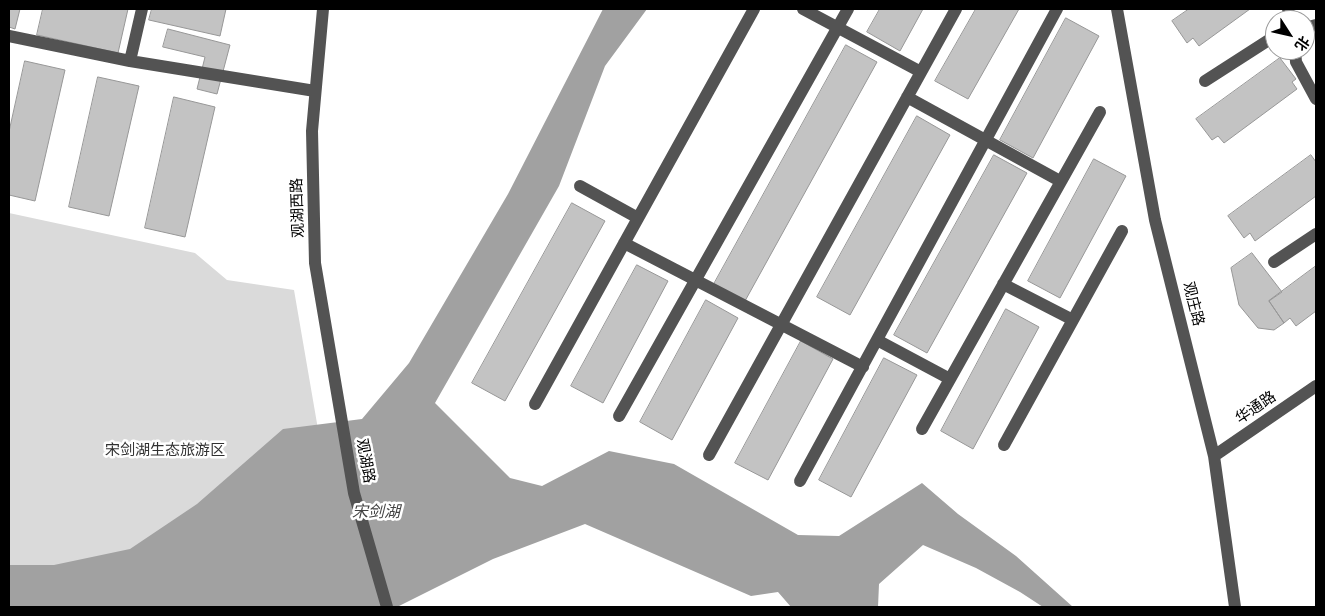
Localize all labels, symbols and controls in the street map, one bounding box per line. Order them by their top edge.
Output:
north arrow [1265,10,1315,60]
text: 北 [1291,33,1313,54]
street label: 观湖西路 [288,178,308,238]
street label: 观庄路 [1179,280,1207,328]
street label: 华通路 [1232,388,1280,428]
street label: 观湖路 [352,437,378,485]
park label: 宋剑湖生态旅游区 [105,442,225,460]
water label: 宋剑湖 [352,503,400,523]

